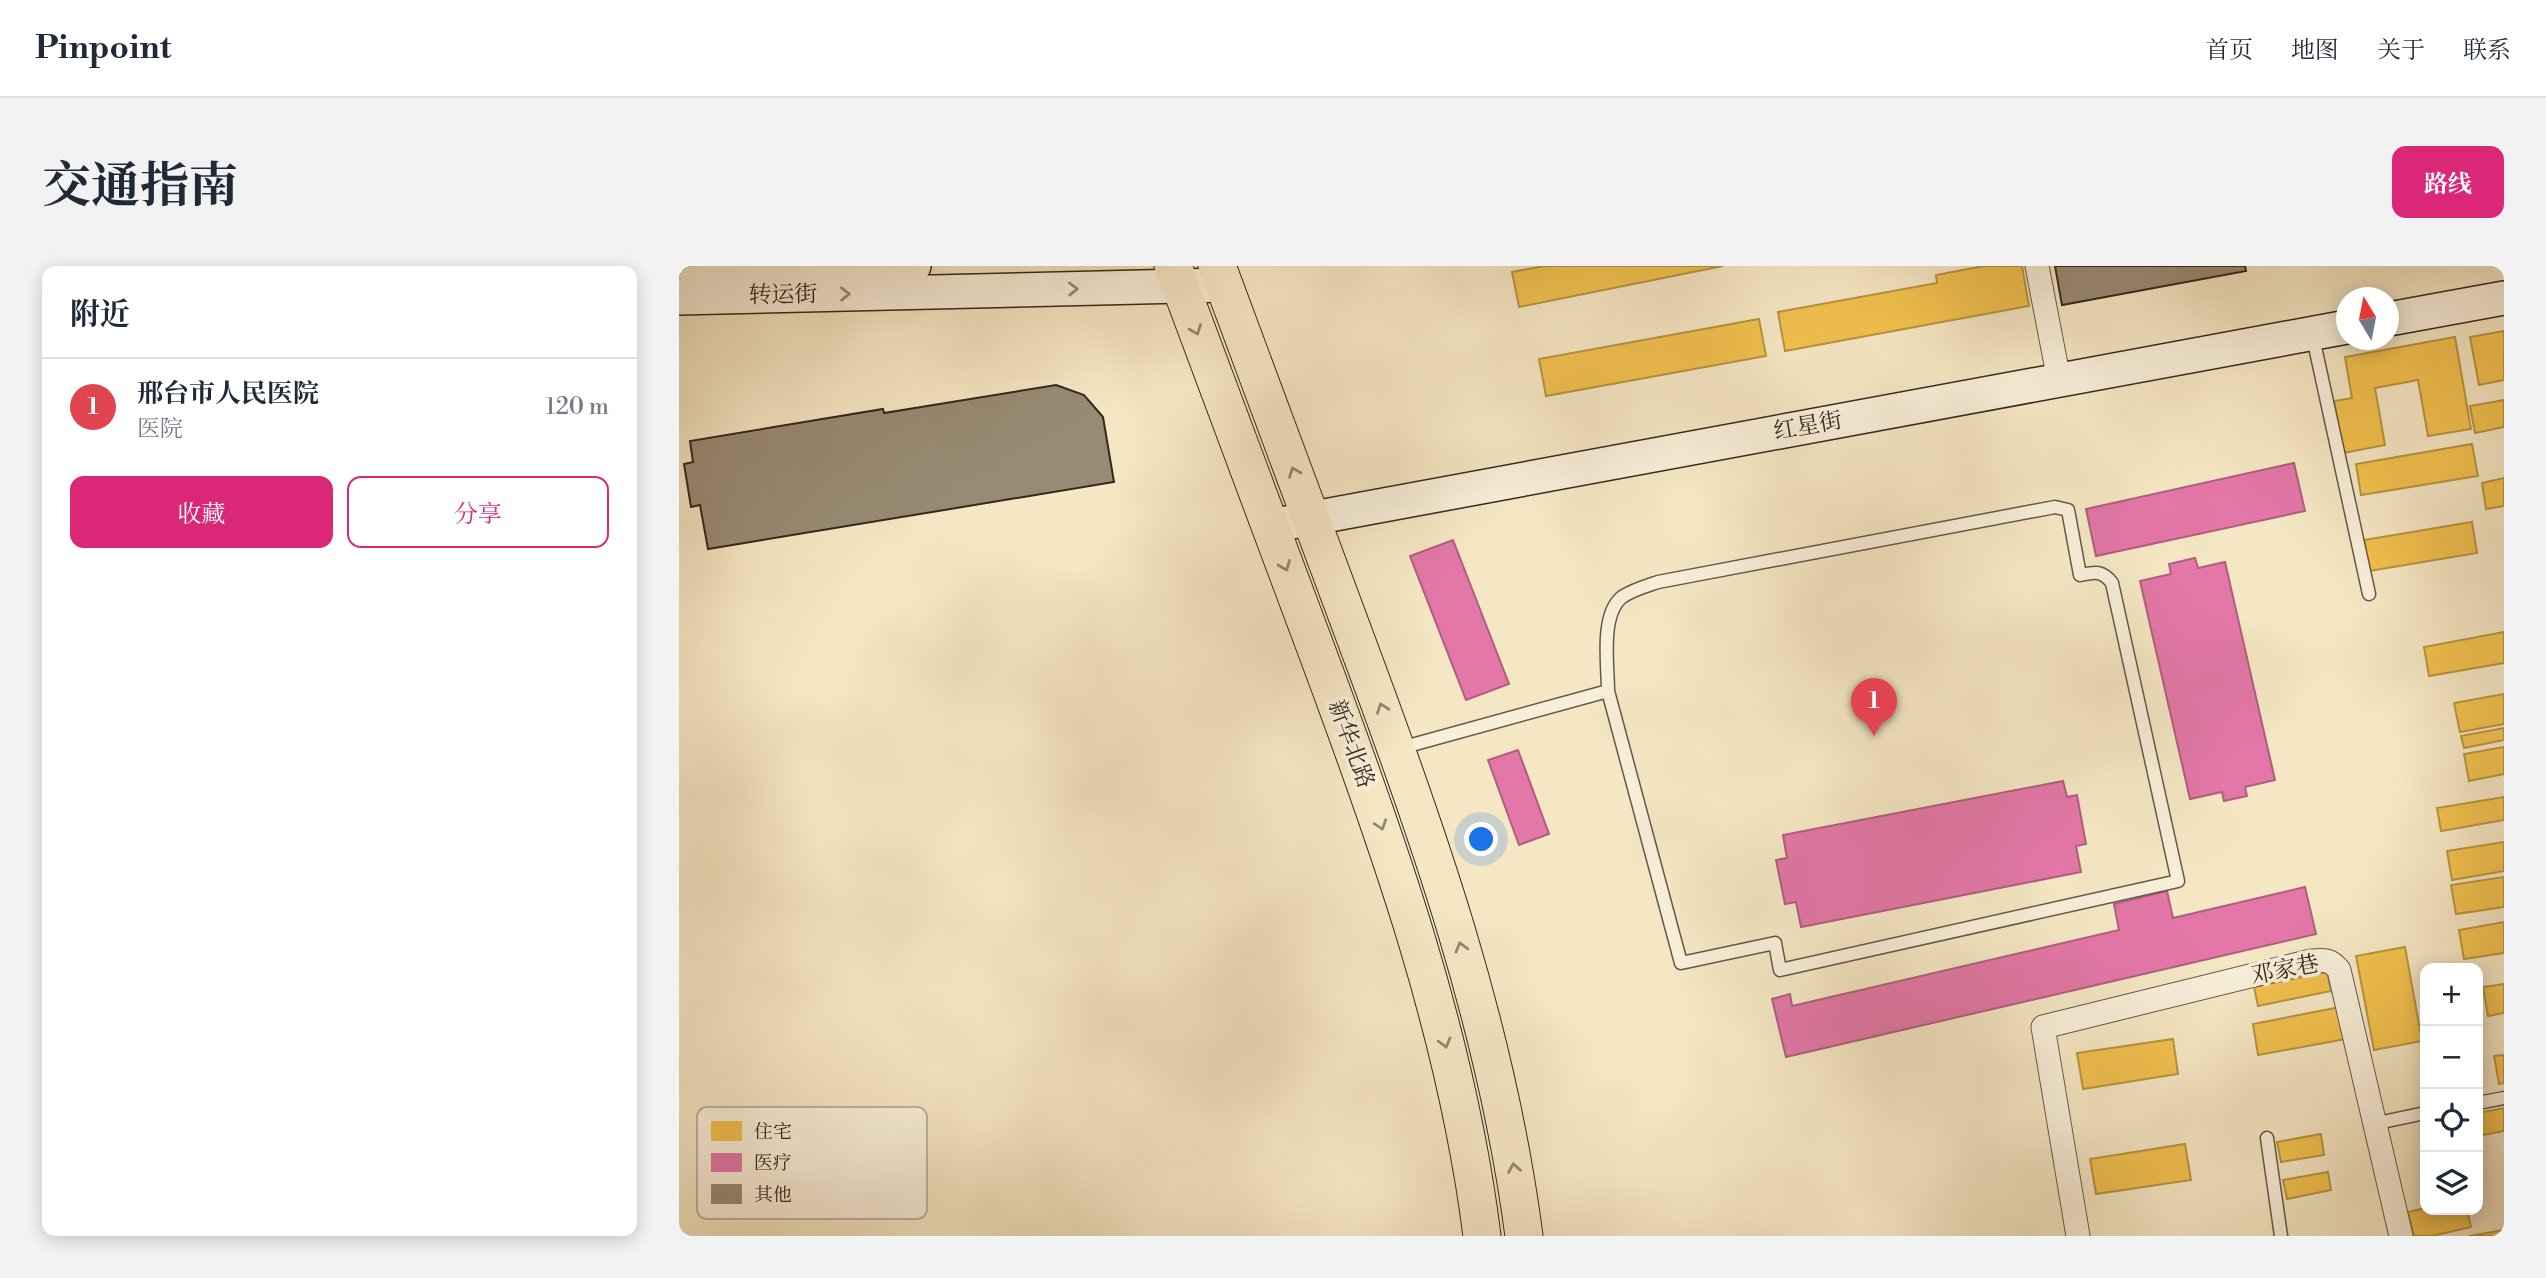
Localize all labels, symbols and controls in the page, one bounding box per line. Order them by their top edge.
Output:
text: Pinpoint [35,28,172,69]
text: 首页 [2205,36,2253,66]
text: 地图 [2291,36,2339,66]
text: 关于 [2377,36,2425,66]
text: 联系 [2463,36,2511,66]
button: 路线 [2392,146,2504,218]
text: 交通指南 [42,157,238,218]
street label: 转运街 [748,280,818,310]
one-way arrow [1067,281,1078,296]
one-way arrow [840,286,851,302]
north arrow [2336,287,2399,350]
text: 附近 [70,296,130,334]
one-way arrow [1188,323,1202,335]
text: 邢台市人民医院 [137,378,319,410]
text: 1 [87,393,99,421]
text: 120 m [545,393,609,421]
street label: 红星街 [1772,406,1844,446]
text: 医院 [137,415,183,443]
one-way arrow [1288,467,1302,479]
button: 收藏 [70,476,333,548]
button: 分享 [347,476,609,548]
one-way arrow [1277,559,1291,571]
pin: 1 [1851,678,1897,736]
street label: 新华北路 [1322,696,1380,792]
one-way arrow [1376,703,1390,715]
one-way arrow [1373,819,1387,831]
your location [1464,822,1498,856]
one-way arrow [1455,941,1470,953]
street label: 邓家巷 [2248,950,2322,990]
map controls [2420,963,2483,1215]
button: + [2420,963,2483,1026]
button: − [2420,1026,2483,1089]
one-way arrow [1437,1037,1451,1049]
button: locate [2420,1089,2483,1152]
legend [697,1107,927,1219]
text: 住宅 [754,1120,792,1144]
text: 医疗 [754,1151,792,1175]
button: layers [2420,1152,2483,1215]
one-way arrow [1507,1163,1522,1174]
text: 其他 [754,1183,792,1207]

